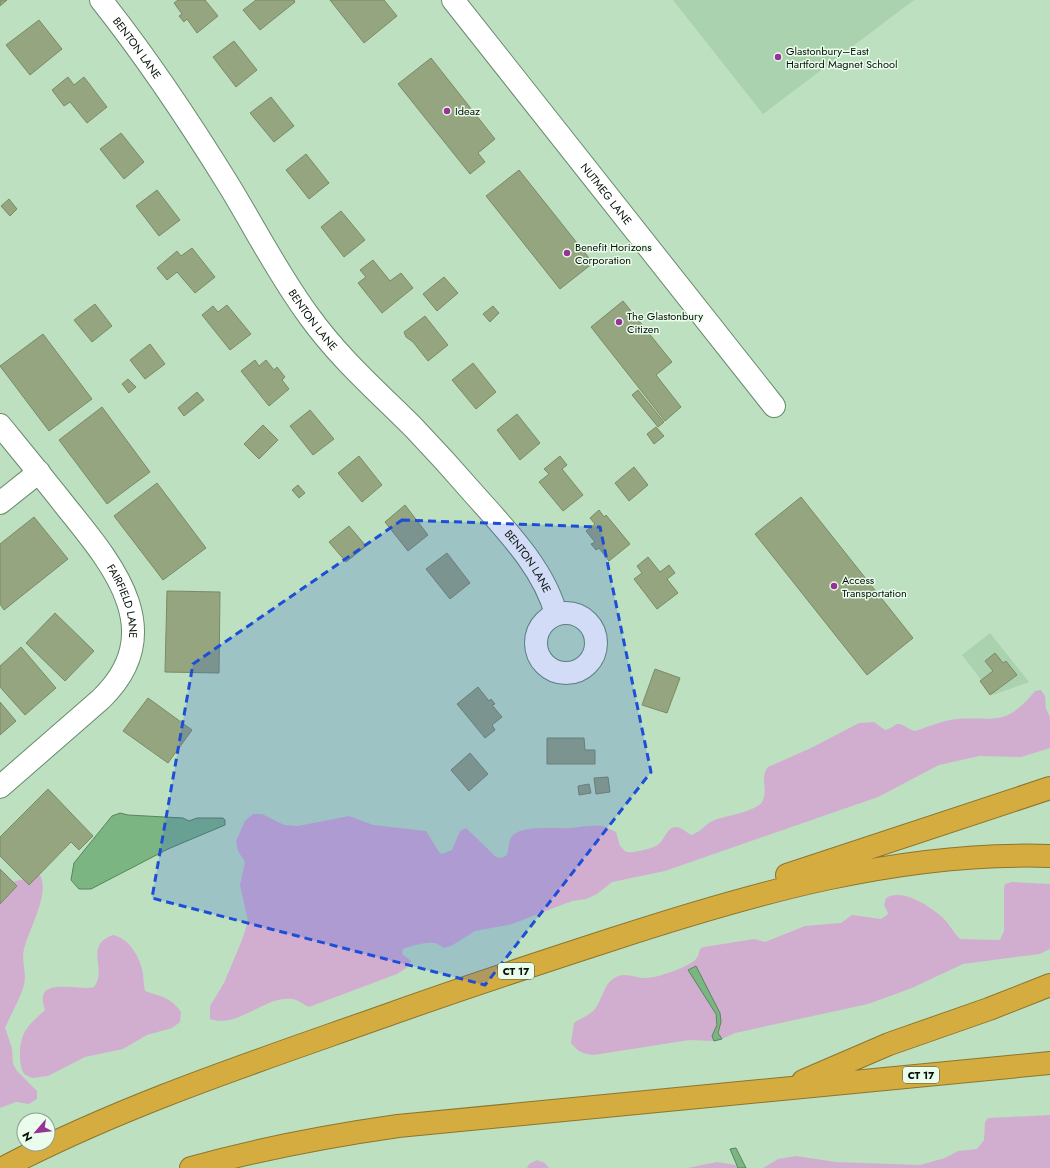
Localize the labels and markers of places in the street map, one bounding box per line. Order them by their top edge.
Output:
place label: Glastonbury–East Hartford Magnet School [786,43,898,72]
marker: Glastonbury–East Hartford Magnet School [773,52,783,62]
place label: Ideaz [455,103,480,119]
marker: Ideaz [442,106,452,116]
place label: Benefit Horizons Corporation [575,239,652,268]
marker: Benefit Horizons Corporation [562,248,572,258]
place label: The Glastonbury Citizen [627,308,703,337]
marker: The Glastonbury Citizen [614,317,624,327]
place label: Access Transportation [842,572,907,601]
marker: Access Transportation [829,581,839,591]

